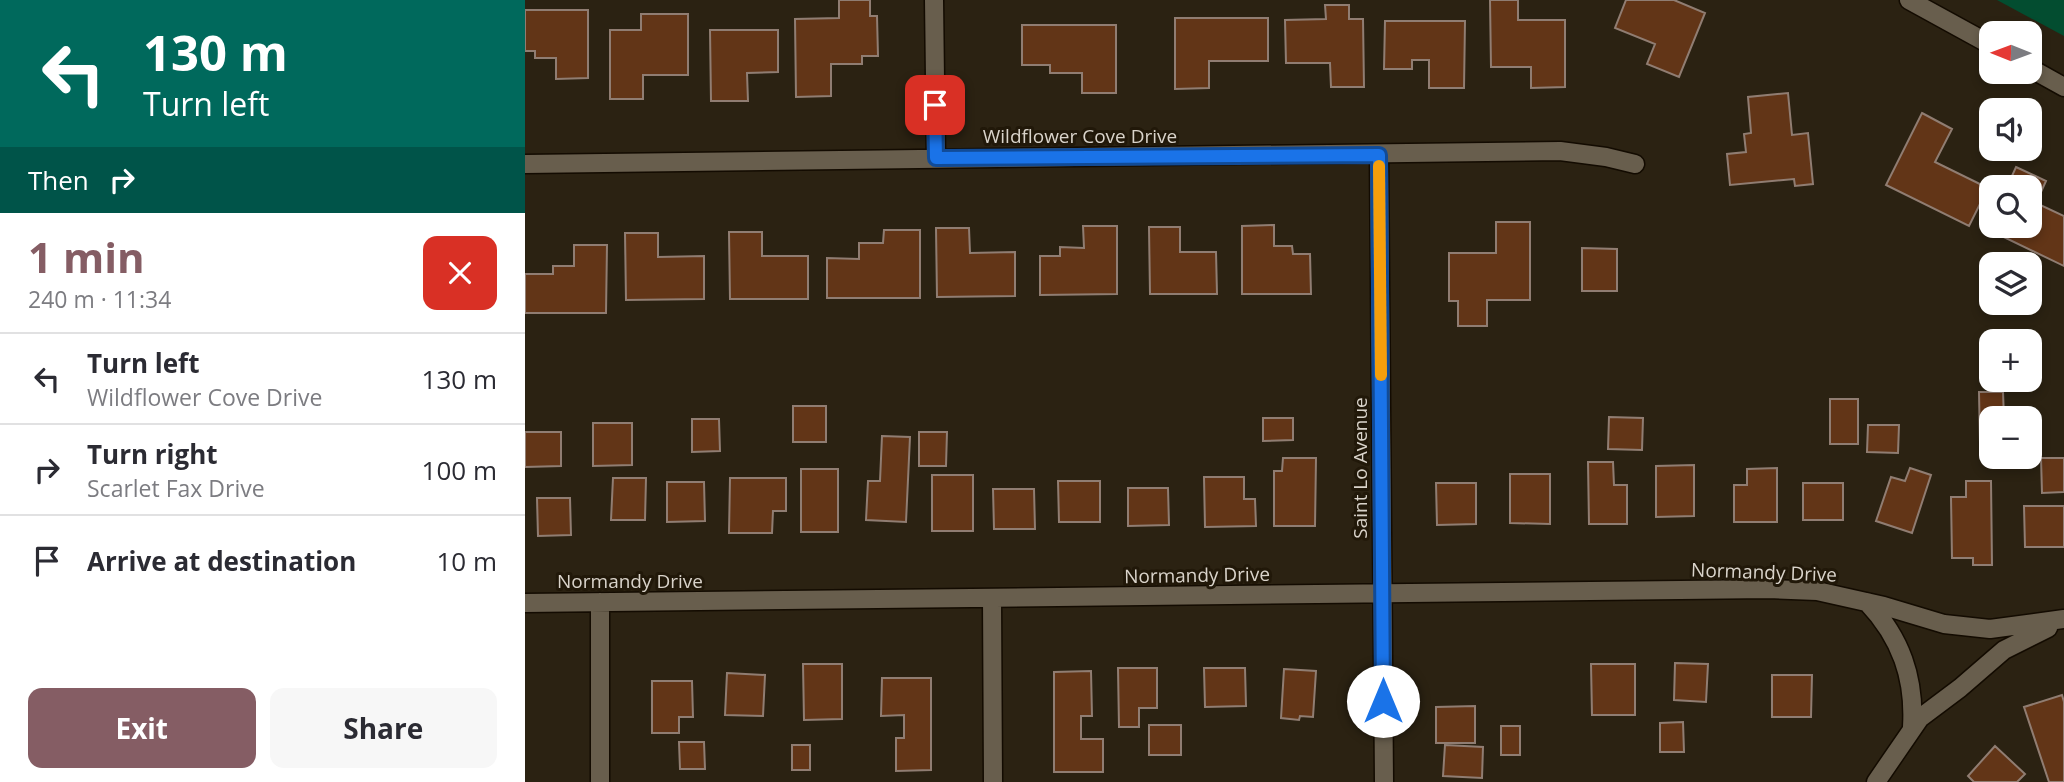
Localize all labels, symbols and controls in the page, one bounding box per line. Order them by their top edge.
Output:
text: 130 m [143,19,288,85]
north arrow [1979,21,2042,84]
map controls [1979,21,2042,469]
icon: left [28,28,119,119]
pin [905,75,965,135]
text: Turn left [143,82,269,125]
icon: arrive [916,86,954,124]
button: sound [1979,98,2042,161]
street label: Wildflower Cove Drive [983,123,1177,149]
icon: right [103,161,141,199]
text: Then [28,162,89,198]
button: search [1979,175,2042,238]
text: 1 min [28,228,145,285]
button: close [423,236,497,310]
button: layers [1979,252,2042,315]
text: 240 m · 11:34 [28,283,171,315]
button: + [1979,329,2042,392]
text: Turn left [87,345,199,381]
icon: left [28,360,66,398]
text: 130 m [422,361,497,397]
text: Wildflower Cove Drive [87,381,322,413]
street label: Saint Lo Avenue [1347,397,1373,539]
button: − [1979,406,2042,469]
text: Turn right [87,436,218,472]
icon: right [28,451,66,489]
text: 100 m [422,452,497,488]
text: Scarlet Fax Drive [87,472,265,504]
icon: arrive [28,542,66,580]
text: Arrive at destination [87,543,356,579]
text: 10 m [436,543,497,579]
street label: Normandy Drive [1691,556,1837,588]
street label: Normandy Drive [1124,561,1270,589]
street label: Normandy Drive [557,568,703,594]
position arrow [1346,664,1420,738]
button: Exit [28,688,256,768]
button: Share [270,688,497,768]

